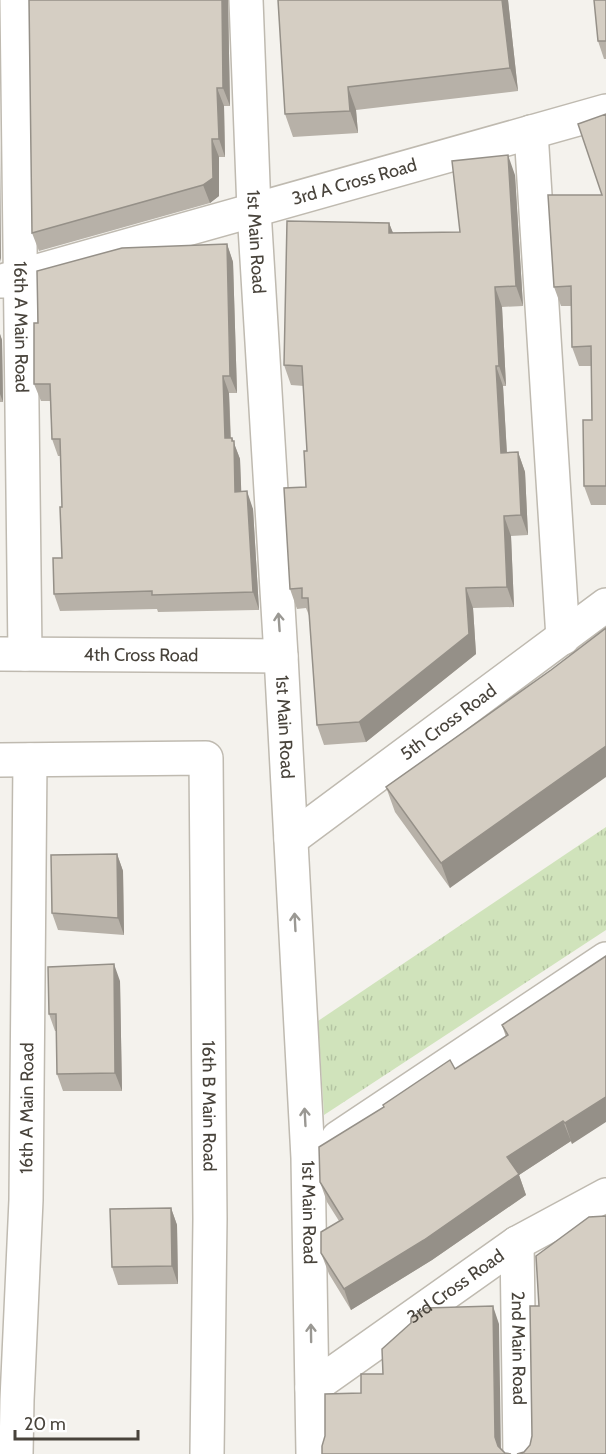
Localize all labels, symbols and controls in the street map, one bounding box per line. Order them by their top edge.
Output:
street label: 3rd A Cross Road [289,154,419,210]
street label: 1st Main Road [242,190,270,294]
street label: 16th A Main Road [9,261,33,393]
one-way arrow [274,613,285,633]
street label: 4th Cross Road [84,644,198,666]
street label: 1st Main Road [271,675,299,779]
street label: 5th Cross Road [396,679,501,765]
one-way arrow [290,912,301,932]
street label: 16th B Main Road [197,1040,221,1172]
street label: 16th A Main Road [15,1042,38,1174]
one-way arrow [300,1107,311,1127]
street label: 1st Main Road [297,1160,321,1264]
street label: 3rd Cross Road [403,1245,508,1328]
street label: 2nd Main Road [507,1291,530,1405]
one-way arrow [305,1323,316,1343]
scale bar [15,1403,138,1441]
text: 20 m [24,1413,66,1435]

